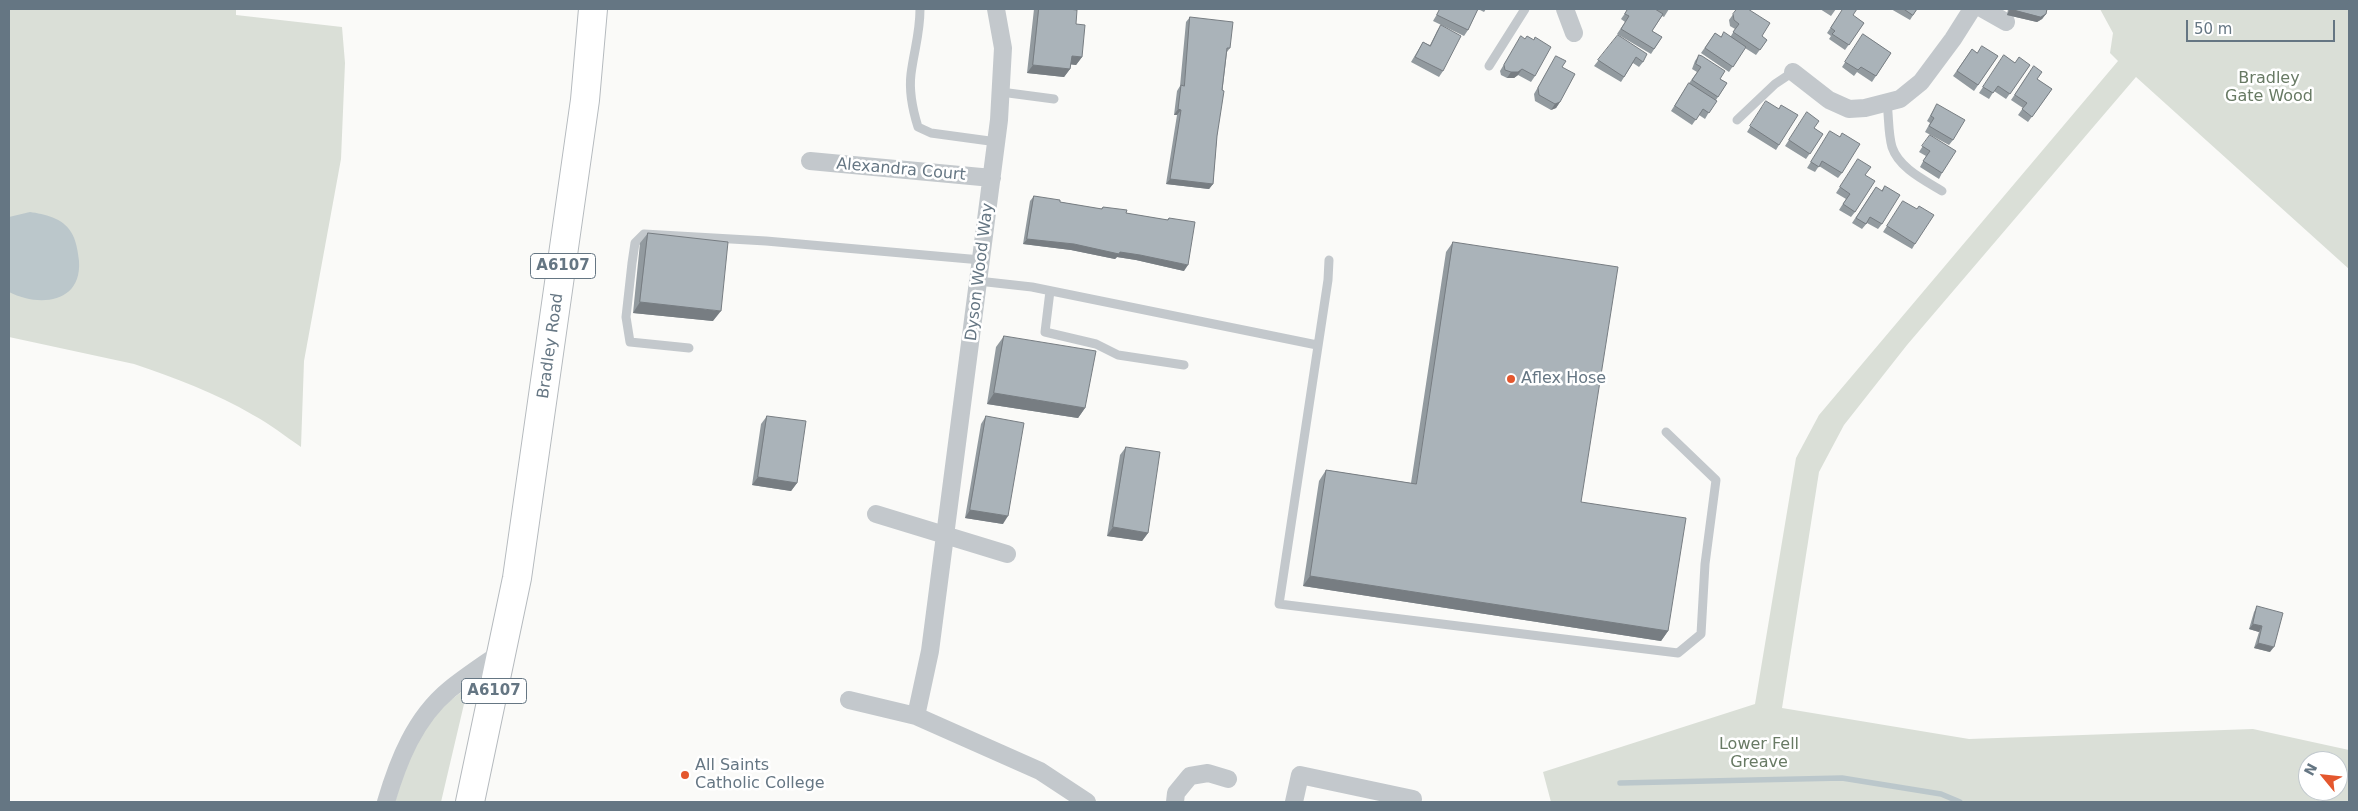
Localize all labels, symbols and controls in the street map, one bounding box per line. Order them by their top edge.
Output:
scale bar [2188,10,2337,42]
text: 50 m [2194,20,2232,38]
park label: Bradley Gate Wood [2225,69,2313,107]
street label: Alexandra Court [835,155,967,185]
street label: Dyson Wood Way [962,202,998,342]
road number: A6107 [530,254,596,278]
street label: Bradley Road [534,292,568,400]
place label: Aflex Hose [1521,369,1606,389]
marker: Aflex Hose [1505,373,1517,385]
road number: A6107 [462,678,526,704]
park label: Lower Fell Greave [1719,735,1799,773]
north arrow [2298,751,2348,801]
place label: All Saints Catholic College [695,756,825,794]
text: N [2301,760,2320,778]
marker: All Saints Catholic College [679,769,691,781]

